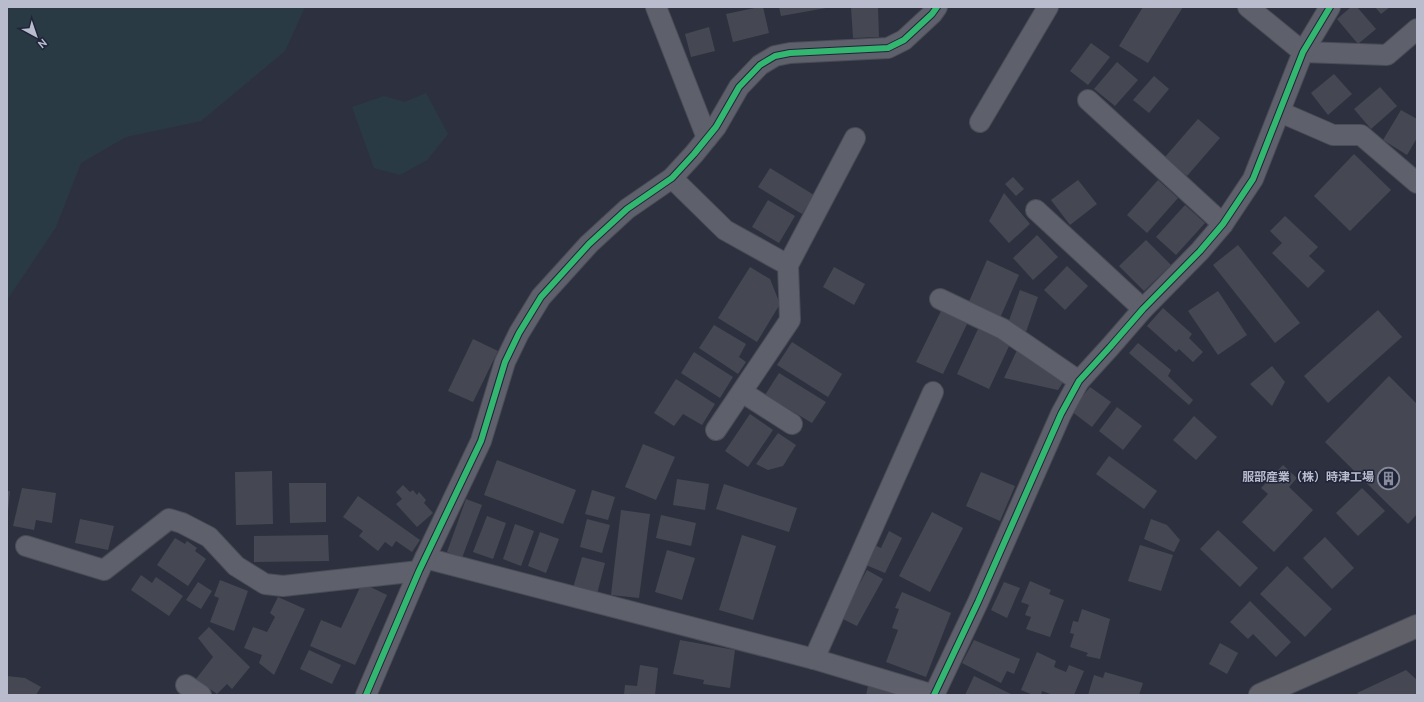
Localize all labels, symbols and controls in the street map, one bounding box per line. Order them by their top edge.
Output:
north arrow [16,16,56,56]
text: N [34,35,49,51]
building icon: 服部産業（株）時津工場 [1376,465,1402,491]
place label: 服部産業（株）時津工場 [1242,470,1374,486]

